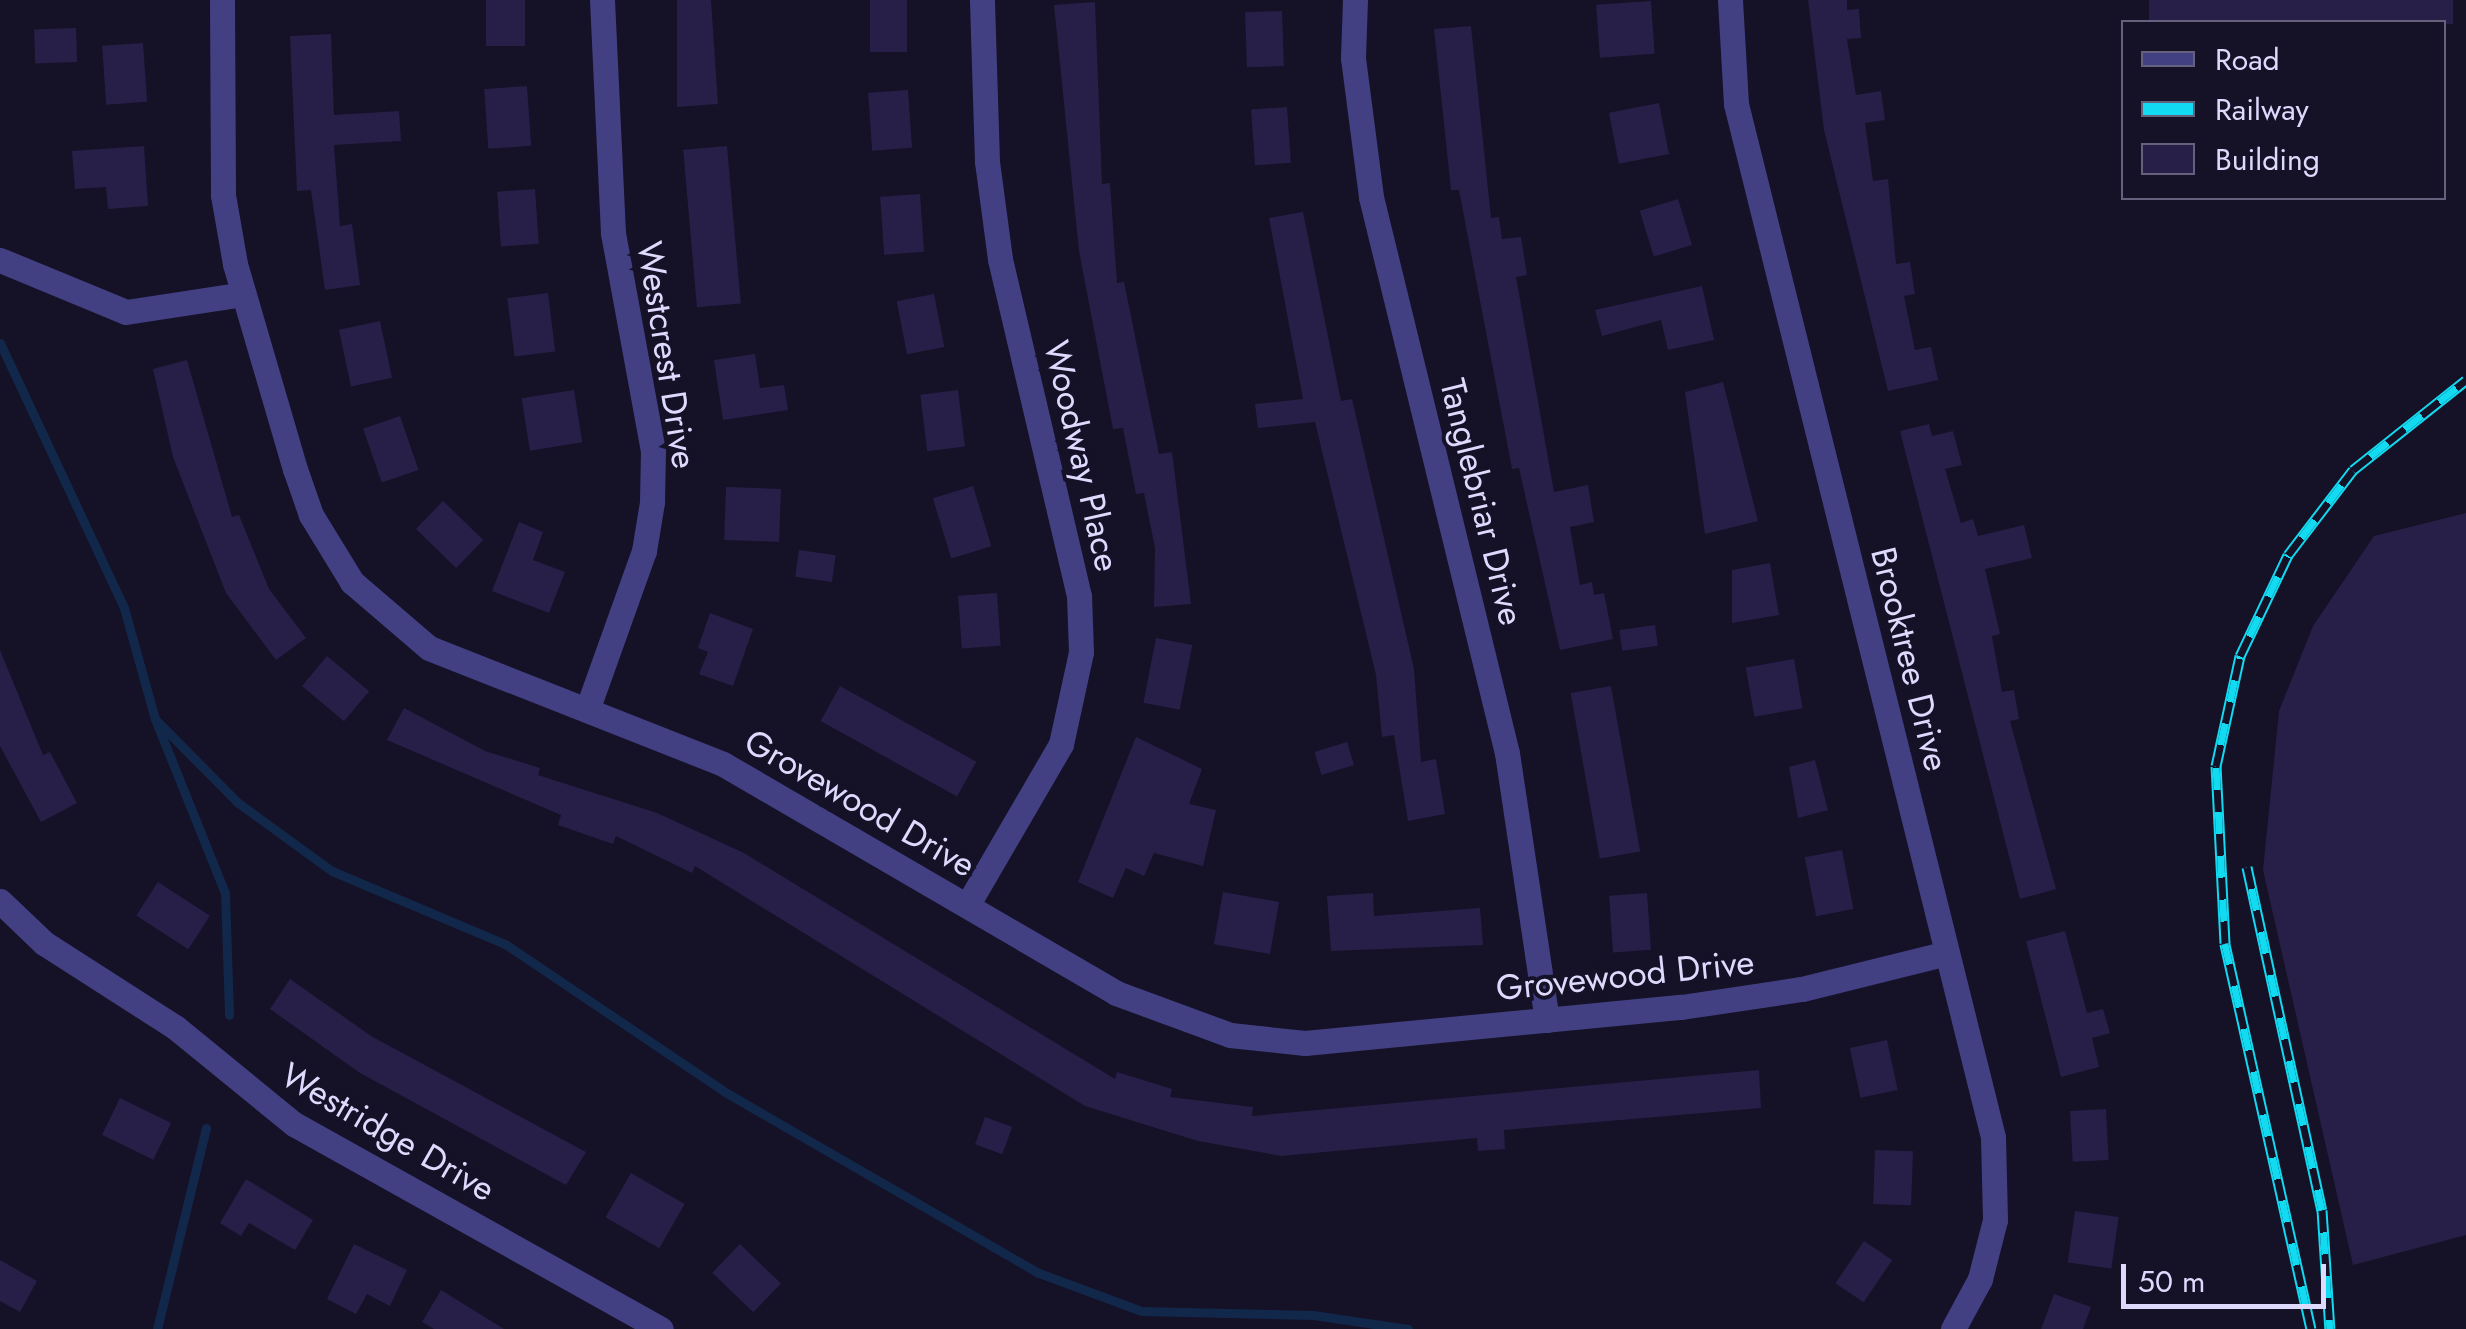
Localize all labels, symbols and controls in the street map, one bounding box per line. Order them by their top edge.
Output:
legend [2121,20,2446,200]
text: Road [2215,38,2280,81]
text: Railway [2215,88,2309,131]
text: Building [2215,138,2320,181]
street label: Westcrest Drive [628,238,706,472]
street label: Woodway Place [1035,337,1129,575]
street label: Tanglebriar Drive [1431,375,1533,629]
street label: Brooktree Drive [1862,543,1958,775]
street label: Grovewood Drive [737,720,983,886]
street label: Grovewood Drive [1494,941,1756,1009]
street label: Westridge Drive [274,1054,502,1210]
scale bar [2126,1244,2331,1306]
text: 50 m [2138,1260,2205,1303]

